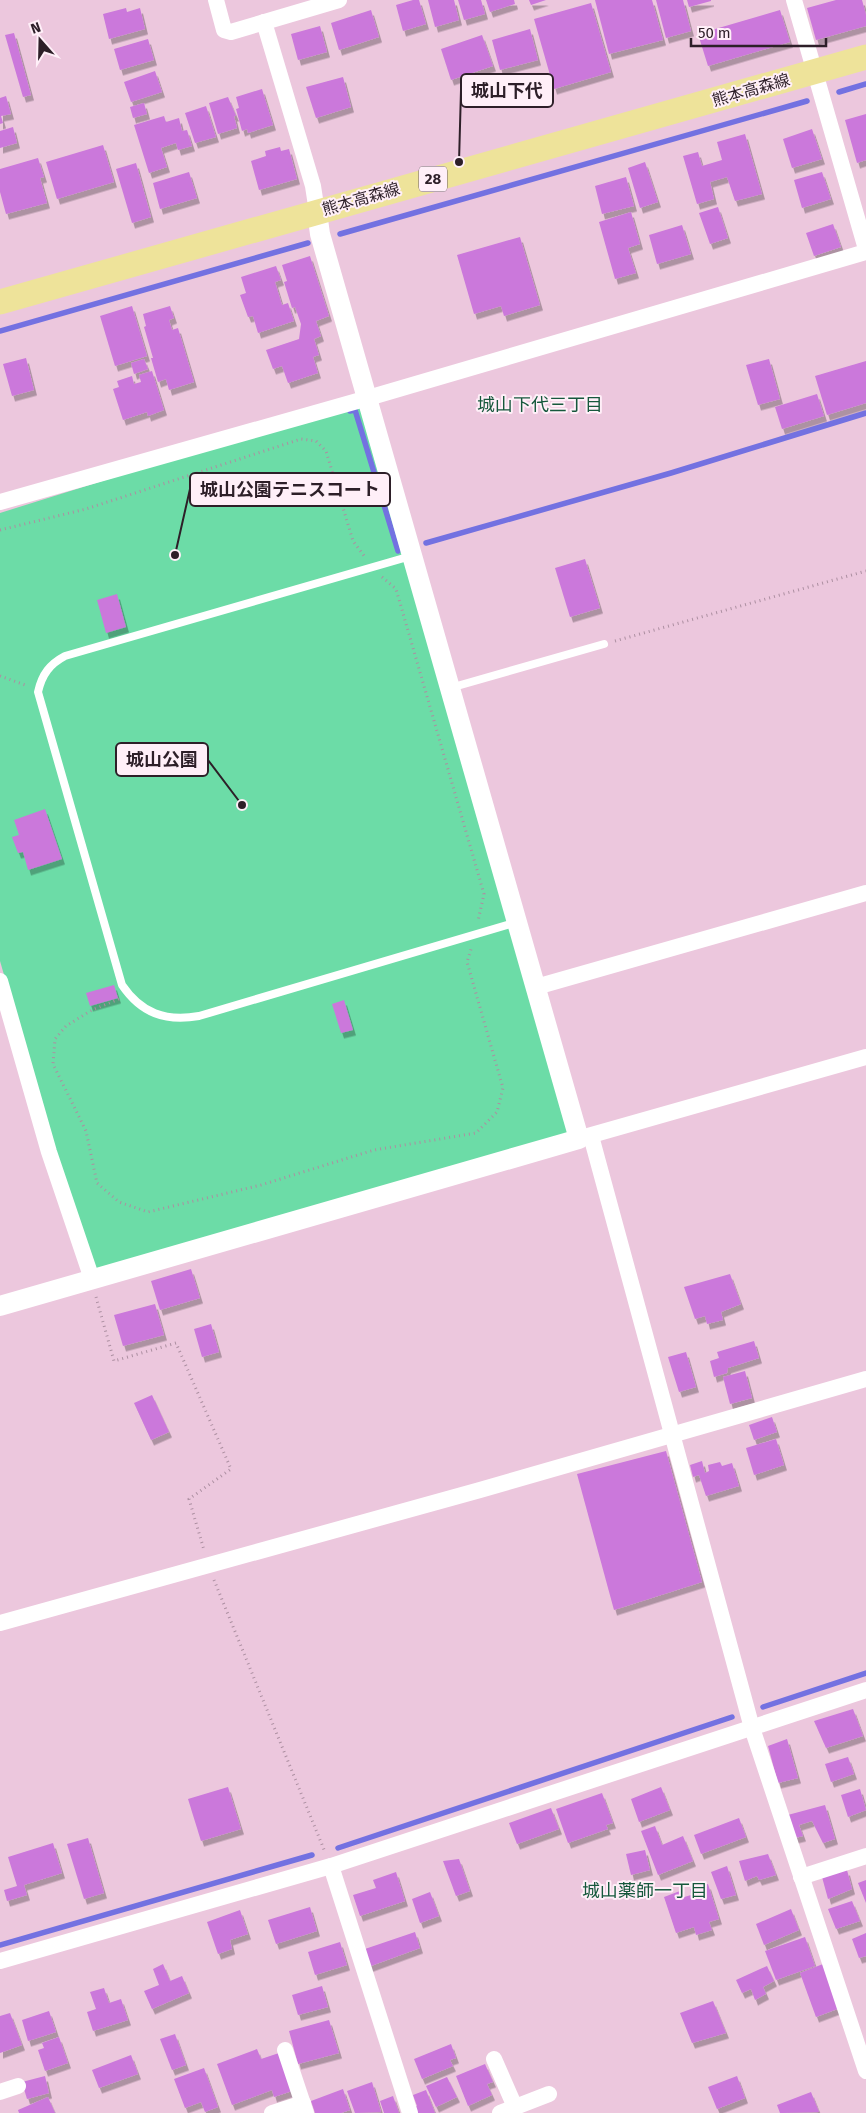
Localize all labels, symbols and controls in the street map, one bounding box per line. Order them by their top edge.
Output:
north arrow [15,15,65,65]
scale bar [691,15,826,47]
text: N [28,19,43,38]
text: 50 m [698,24,731,42]
street label: 熊本高森線 [710,70,792,110]
callout: 城山下代 [461,74,553,107]
text: 城山下代 [471,80,543,102]
road number: 28 [419,166,447,192]
street label: 熊本高森線 [320,179,402,219]
district label: 城山下代三丁目 [477,394,603,416]
callout: 城山公園テニスコート [190,473,390,506]
text: 城山公園テニスコート [200,479,380,501]
callout: 城山公園 [116,743,208,776]
text: 城山公園 [126,749,198,771]
district label: 城山薬師一丁目 [582,1880,708,1902]

